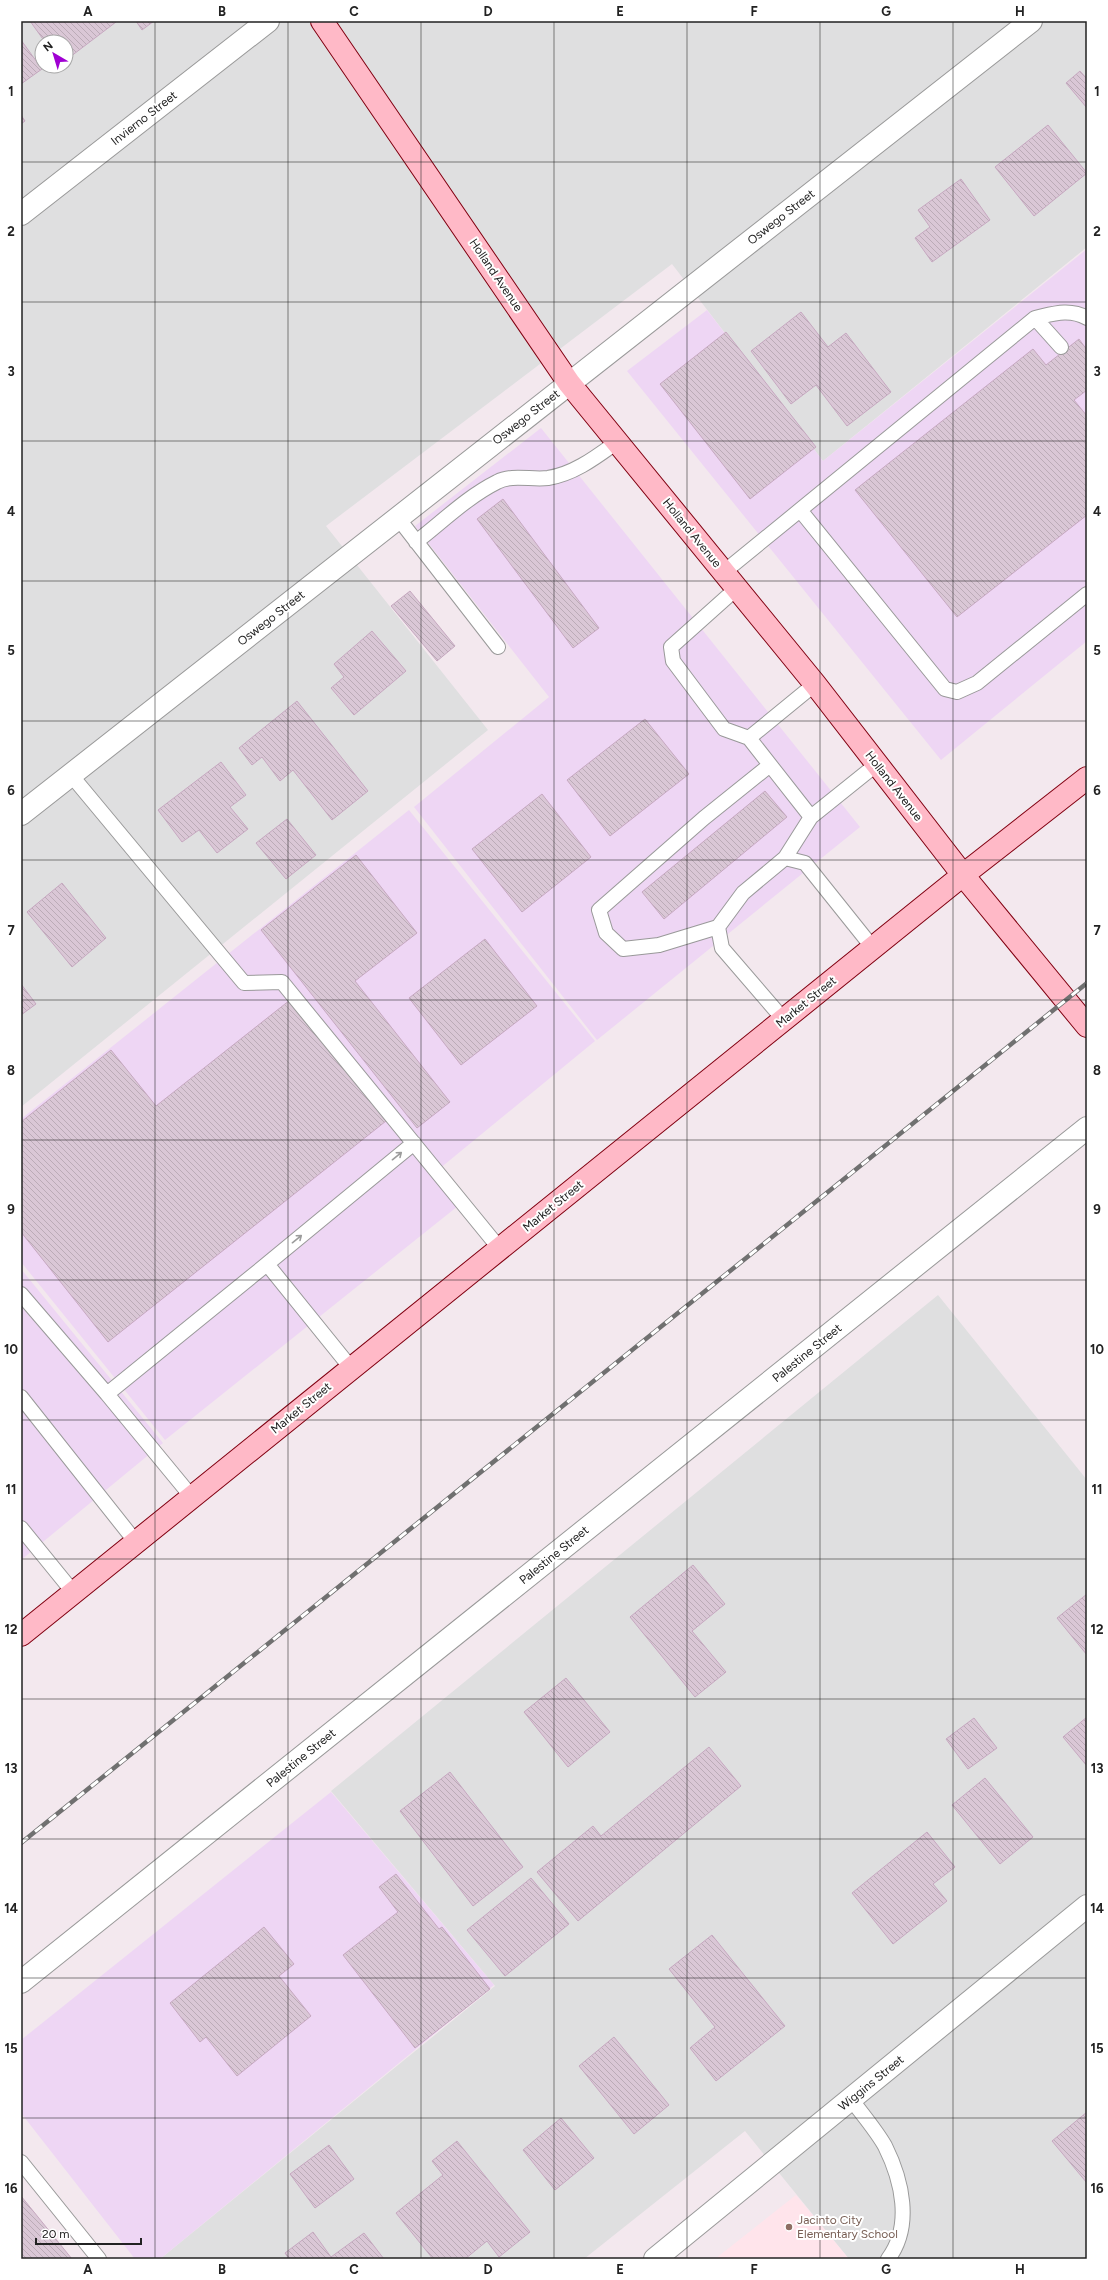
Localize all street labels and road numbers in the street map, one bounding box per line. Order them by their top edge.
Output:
street label: Invierno Street [108,88,180,148]
street label: Oswego Street [745,186,818,248]
street label: Holland Avenue [467,236,526,314]
street label: Oswego Street [490,386,563,448]
street label: Holland Avenue [660,496,724,571]
street label: Oswego Street [235,587,308,649]
street label: Holland Avenue [862,748,926,824]
street label: Market Street [773,973,839,1031]
street label: Market Street [520,1177,586,1235]
street label: Palestine Street [770,1321,845,1385]
street label: Market Street [268,1379,334,1437]
street label: Palestine Street [517,1523,592,1587]
street label: Palestine Street [264,1726,339,1790]
street label: Wiggins Street [835,2052,907,2114]

